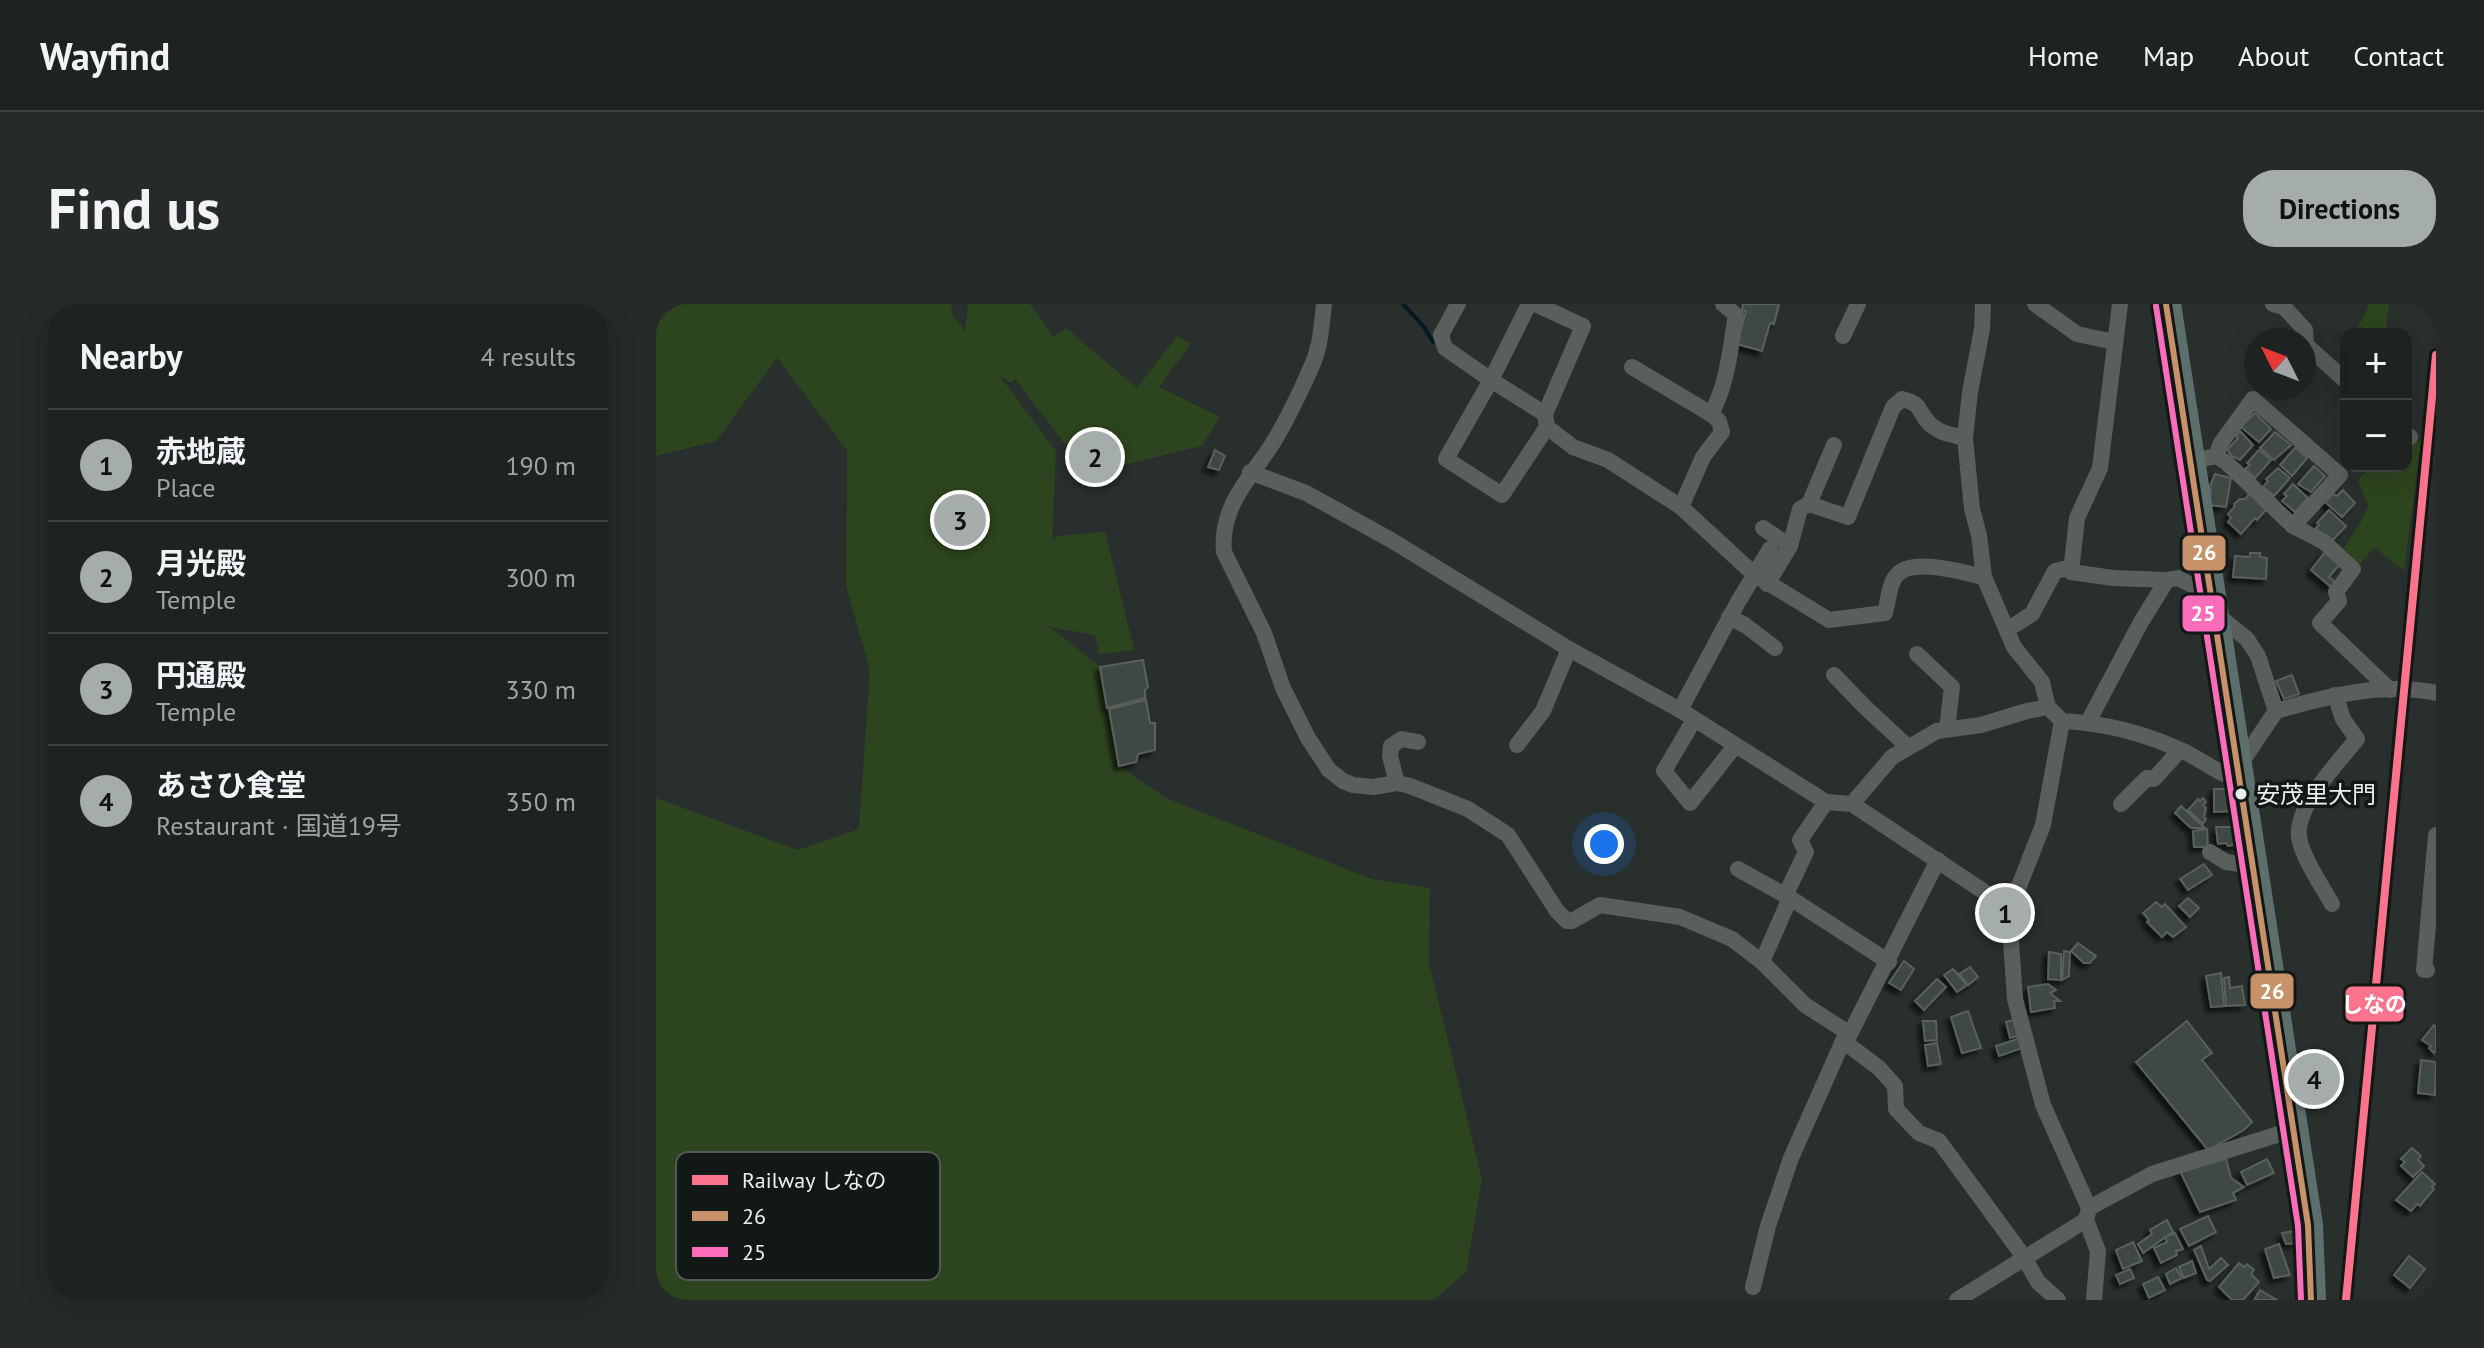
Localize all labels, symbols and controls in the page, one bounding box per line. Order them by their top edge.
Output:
text: Wayfind [40,31,170,80]
text: Home [2028,37,2099,74]
text: Map [2143,37,2194,74]
text: About [2238,37,2309,74]
text: Contact [2353,37,2444,74]
button: Directions [2243,170,2436,247]
text: Find us [48,172,220,244]
north arrow [2244,328,2316,400]
map controls [2340,328,2412,472]
button: + [2340,328,2412,400]
text: Nearby [80,334,182,378]
text: 4 results [481,340,576,373]
button: − [2340,400,2412,472]
pin: 2 [1069,427,1121,487]
text: 赤地蔵 [156,431,246,470]
text: 1 [99,449,113,482]
text: 190 m [505,449,576,482]
text: Place [156,471,215,504]
pin: 3 [934,490,986,550]
line badge: 26 [2181,534,2227,572]
text: 26 [2192,538,2216,566]
text: 月光殿 [156,543,246,582]
text: 2 [99,561,113,594]
text: 300 m [505,561,576,594]
text: Temple [156,583,236,616]
line badge: 25 [2181,594,2226,633]
text: 25 [2191,599,2215,627]
text: 円通殿 [156,655,246,694]
text: 3 [99,673,113,706]
text: 330 m [505,673,576,706]
text: Temple [156,695,236,728]
text: あさひ食堂 [156,765,306,804]
place label: 安茂里大門 [2256,779,2376,810]
text: 4 [99,785,113,818]
text: 350 m [505,785,576,818]
marker: 安茂里大門 [2233,786,2249,802]
text: Restaurant · 国道19号 [156,809,402,842]
your location [1584,824,1624,864]
pin: 1 [1979,883,2031,943]
line badge: 26 [2249,972,2295,1010]
text: 26 [2260,977,2284,1005]
line badge: しなの [2344,985,2405,1023]
text: しなの [2341,990,2407,1018]
pin: 4 [2288,1049,2340,1109]
legend [676,1152,940,1280]
text: Railway しなの [742,1166,887,1194]
text: 26 [742,1202,766,1230]
text: 25 [742,1238,766,1266]

